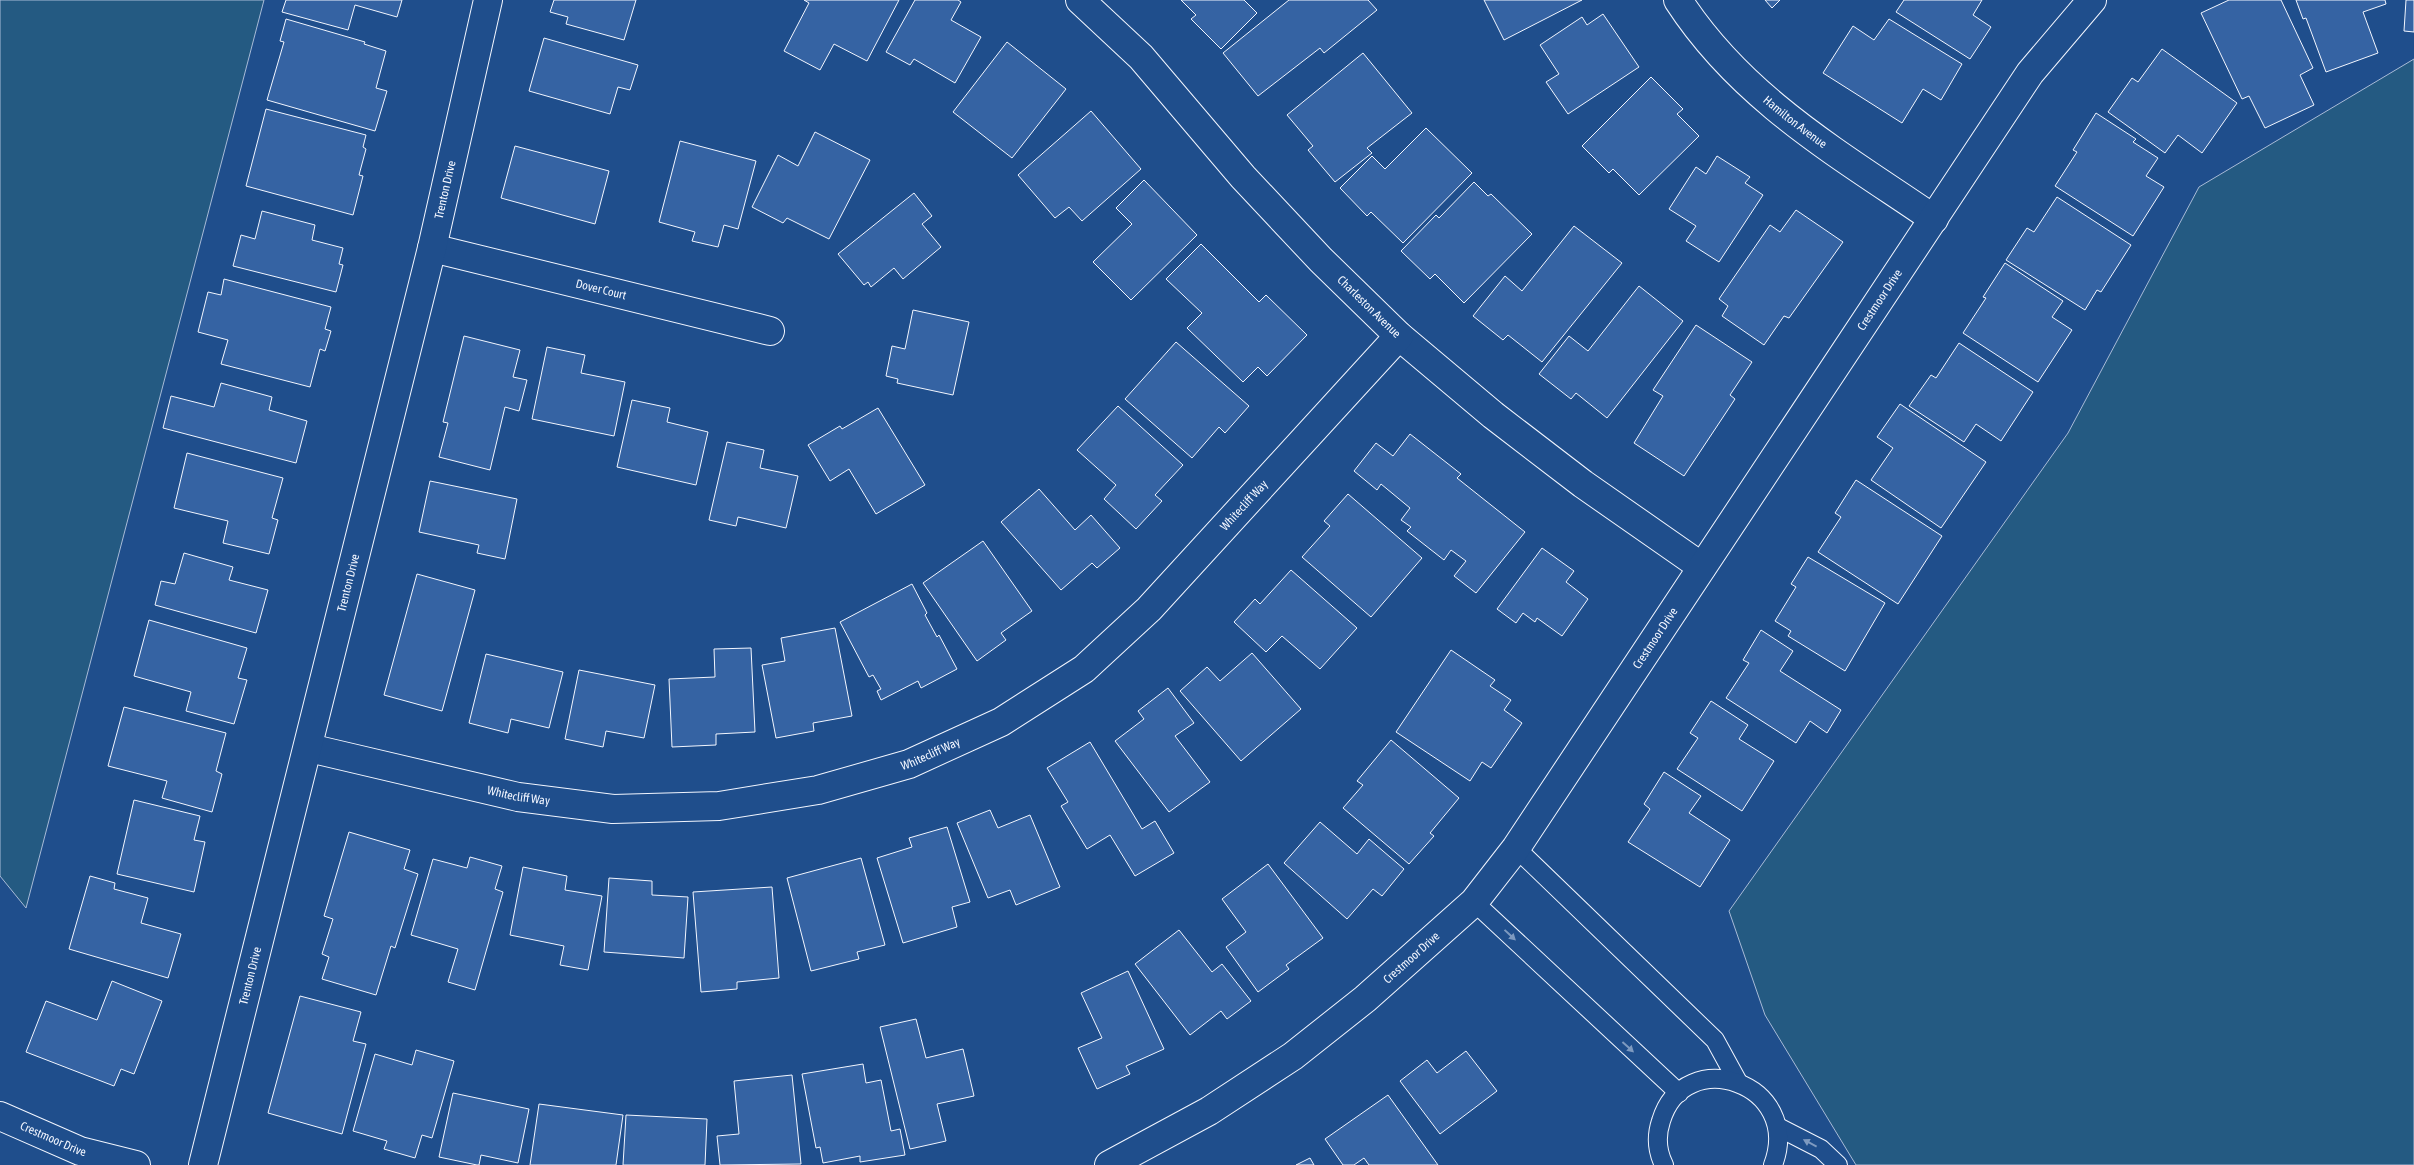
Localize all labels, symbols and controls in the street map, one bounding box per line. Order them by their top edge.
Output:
street label: Hamilton Avenue [1760,93,1830,151]
street label: Trenton Drive [432,159,459,220]
street label: Crestmoor Drive [1854,267,1905,333]
street label: Charleston Avenue [1335,273,1404,341]
street label: Dover Court [574,277,628,303]
street label: Whitecliff Way [1217,477,1271,533]
street label: Trenton Drive [334,552,362,613]
street label: Crestmoor Drive [1630,605,1681,671]
street label: Whitecliff Way [899,735,962,773]
street label: Whitecliff Way [486,783,551,808]
street label: Crestmoor Drive [1380,929,1442,986]
one-way arrow [1503,929,1515,941]
street label: Trenton Drive [236,945,264,1006]
one-way arrow [1622,1041,1635,1052]
street label: Crestmoor Drive [18,1119,87,1159]
one-way arrow [1803,1139,1817,1147]

